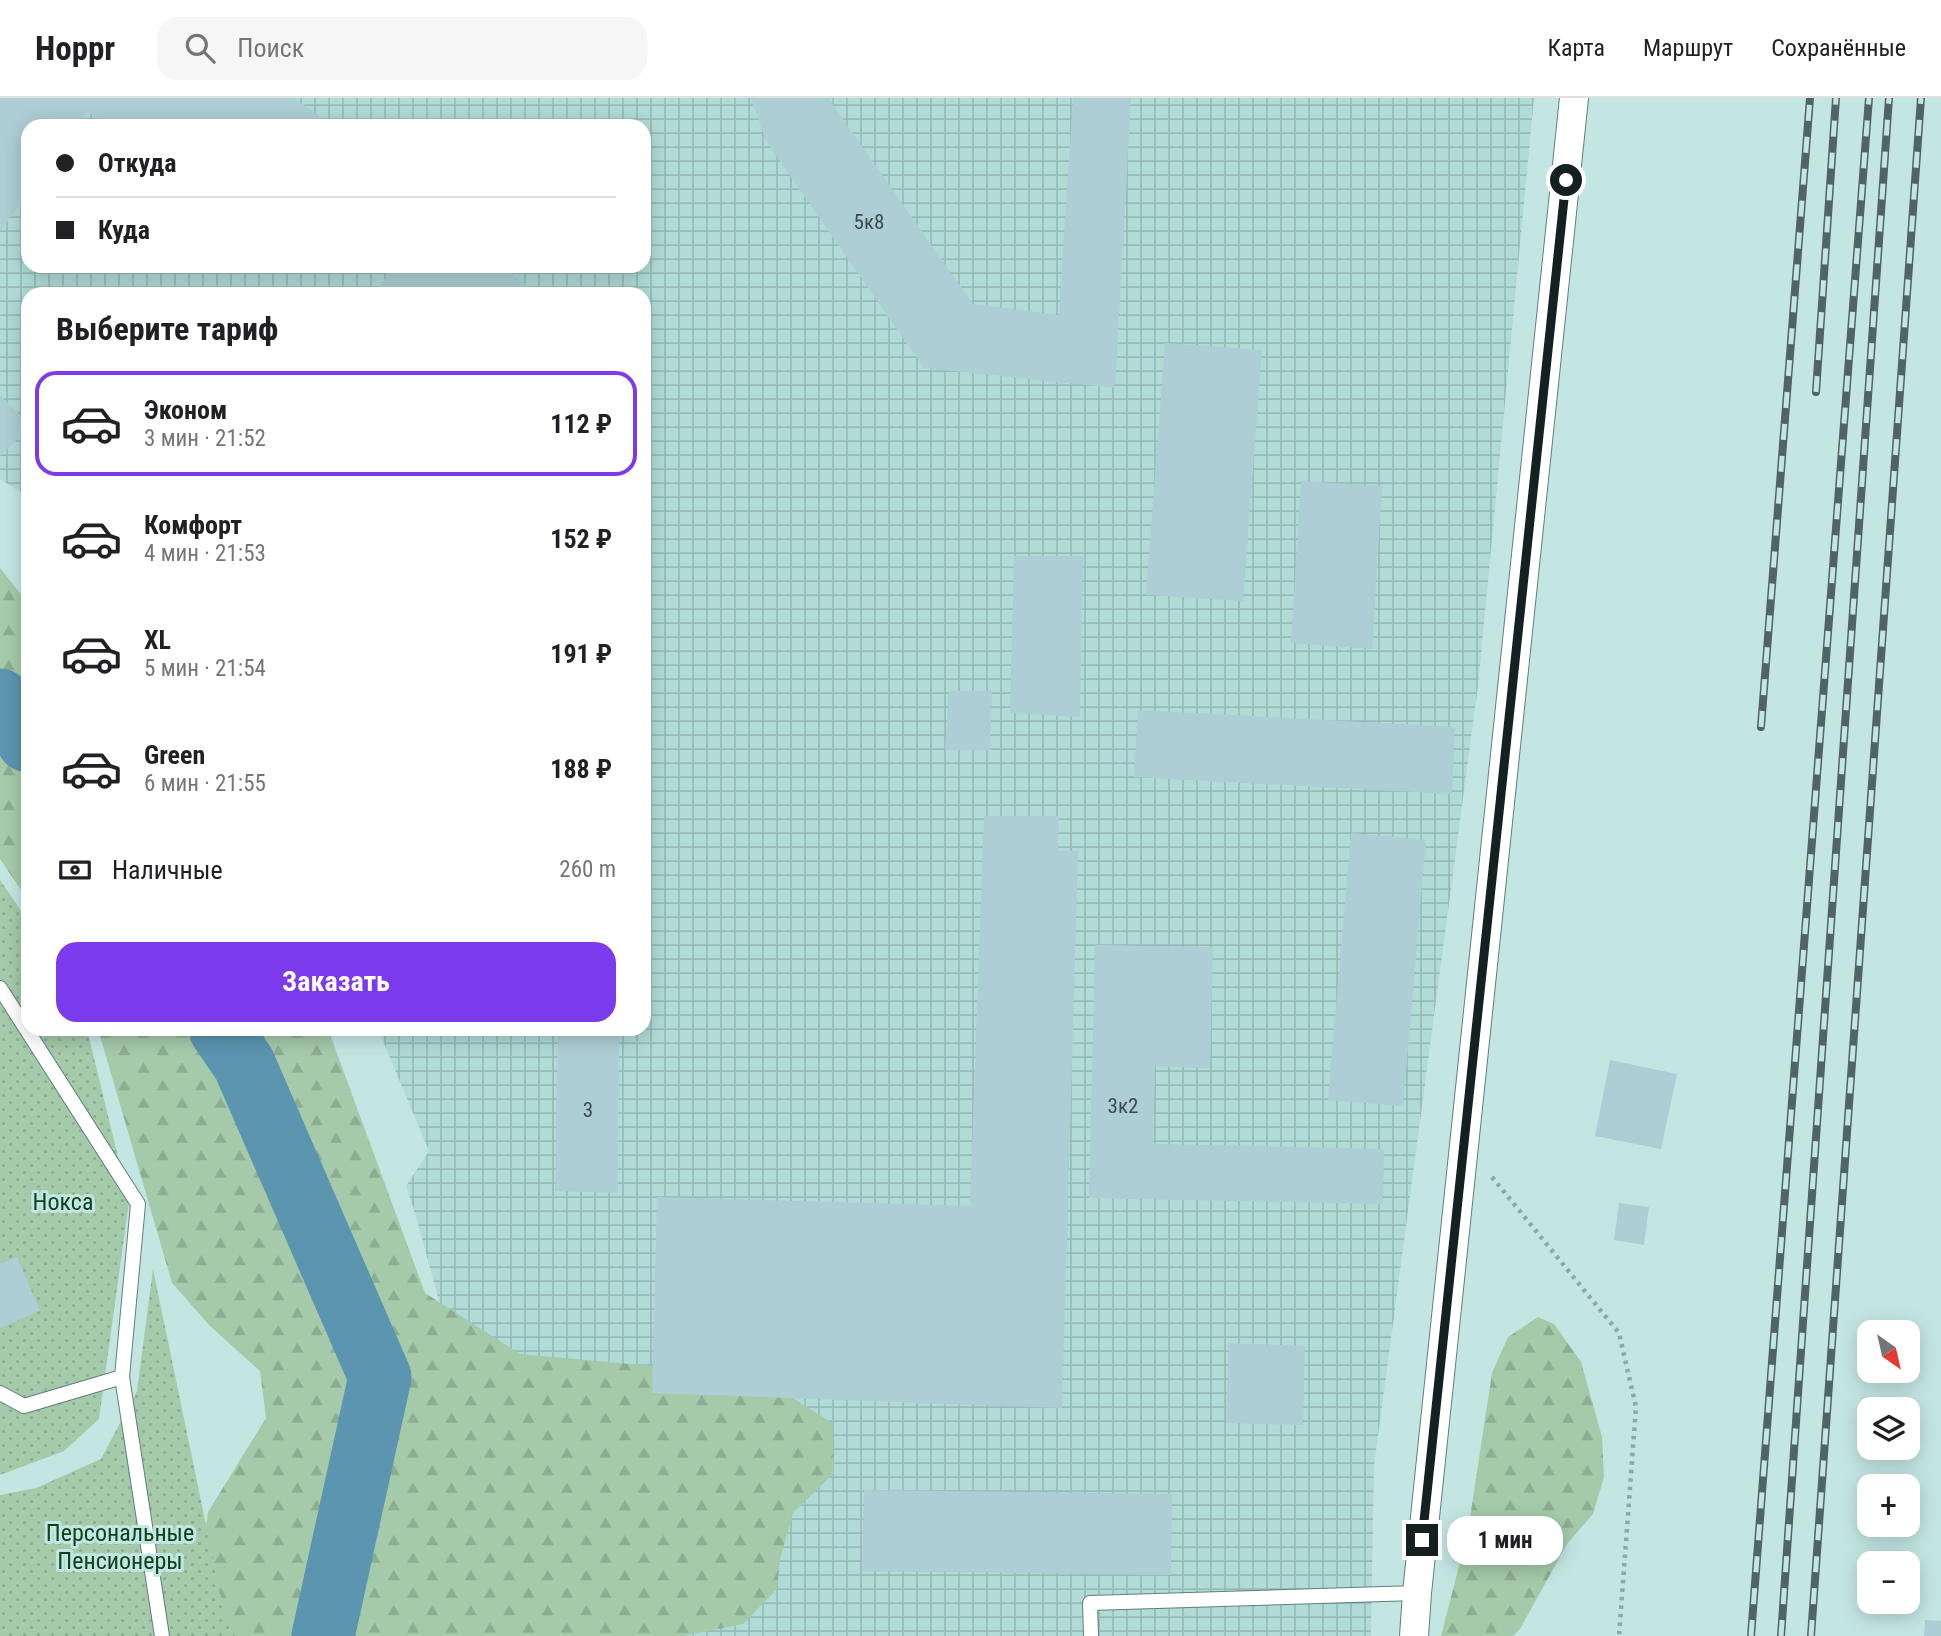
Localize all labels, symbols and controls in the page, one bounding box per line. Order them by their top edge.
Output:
search box [157,17,647,80]
text: Hoppr [35,29,115,68]
icon: search [181,29,219,67]
text: Поиск [237,33,304,63]
text: Карта [1548,34,1605,62]
text: Маршрут [1643,34,1733,62]
text: Сохранённые [1771,34,1906,62]
text: Откуда [98,148,176,178]
route start [1550,164,1582,196]
house number: 5к8 [854,210,884,234]
text: Куда [98,215,150,245]
text: Выберите тариф [56,310,278,348]
icon: car [60,392,123,455]
text: Эконом [144,395,227,425]
text: 112 ₽ [550,409,612,439]
text: 3 мин · 21:52 [144,425,266,452]
icon: car [60,507,123,570]
text: Комфорт [144,510,242,540]
text: 152 ₽ [550,524,612,554]
text: 4 мин · 21:53 [144,540,266,567]
icon: car [60,622,123,685]
text: XL [144,625,171,655]
text: 191 ₽ [550,639,612,669]
text: 5 мин · 21:54 [144,655,266,682]
icon: car [60,737,123,800]
text: Green [144,740,205,770]
text: 188 ₽ [550,754,612,784]
text: 6 мин · 21:55 [144,770,266,797]
icon: cash [56,851,94,889]
text: Наличные [112,855,223,885]
text: 260 m [559,856,616,883]
button: Заказать [56,942,616,1022]
house number: 3к2 [1108,1094,1138,1118]
house number: 3 [583,1098,593,1122]
park label: Нокса [33,1188,93,1216]
north arrow [1857,1320,1920,1382]
map controls [1857,1320,1920,1614]
button: layers [1857,1397,1920,1460]
button: + [1857,1474,1920,1537]
callout: 1 мин [1446,1516,1562,1564]
park label: Персональные Пенсионеры [46,1519,194,1575]
route end [1406,1524,1438,1556]
text: 1 мин [1477,1527,1533,1554]
button: − [1857,1551,1920,1614]

